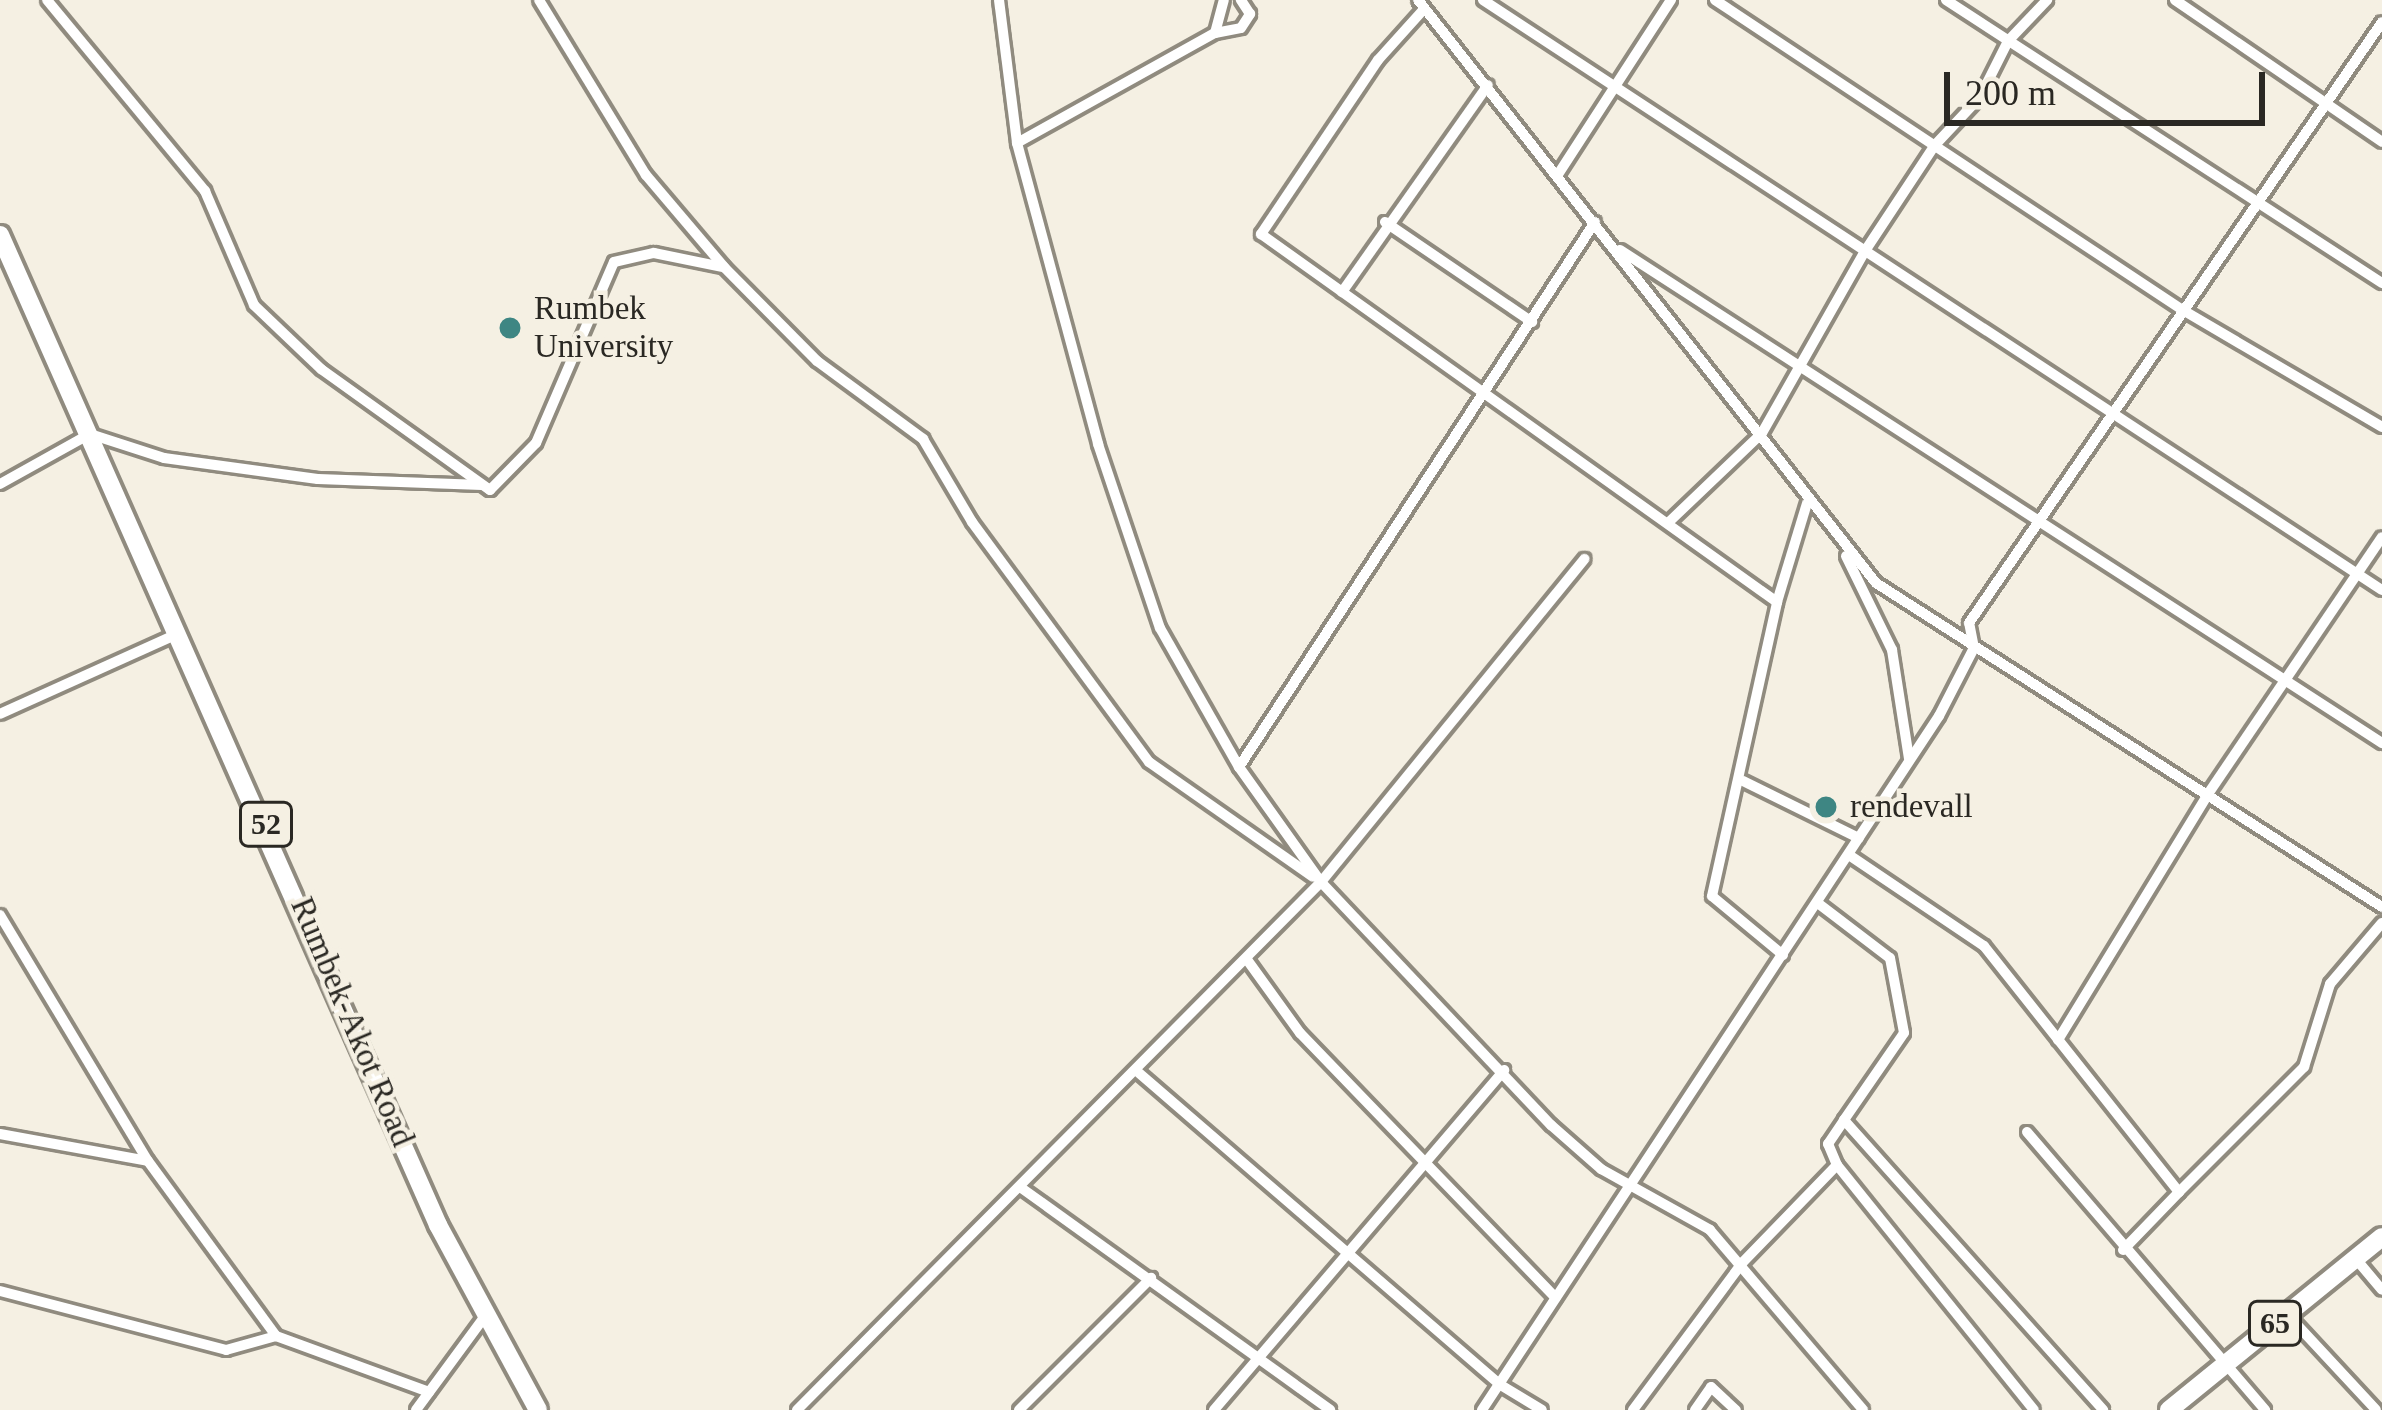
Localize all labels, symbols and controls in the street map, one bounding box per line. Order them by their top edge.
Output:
scale bar [1950,48,2271,122]
text: 200 m [1965,73,2056,113]
place label: Rumbek University [534,289,673,367]
marker: Rumbek University [497,315,523,341]
place label: rendevall [1850,787,1973,827]
marker: rendevall [1813,794,1839,820]
road number: 52 [239,800,293,848]
street label: Rumbek-Akot Road [282,892,422,1152]
road number: 65 [2248,1299,2302,1347]

